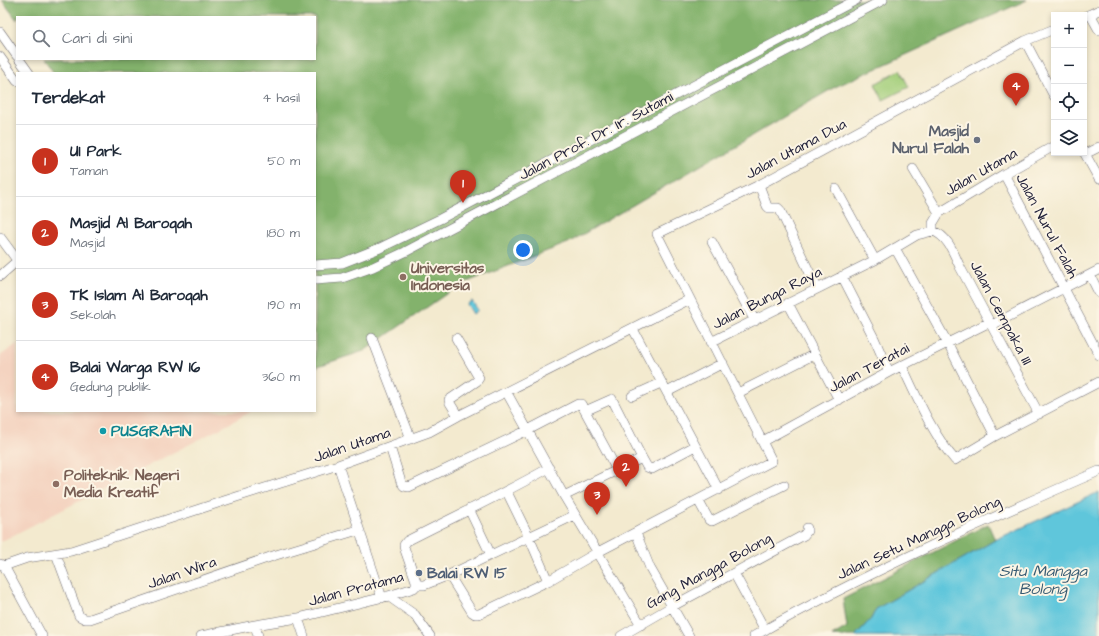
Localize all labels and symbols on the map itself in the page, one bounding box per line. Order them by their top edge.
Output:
pin: 4 [1003,73,1029,106]
street label: Jalan Prof. Dr. Ir. Sutami [515,86,678,186]
street label: Jalan Utama Dua [742,113,850,184]
place label: Masjid Nurul Falah [892,121,970,159]
marker: Masjid Nurul Falah [972,135,982,145]
street label: Jalan Utama [941,143,1021,201]
pin: 1 [450,170,476,203]
street label: Jalan Nurul Falah [1011,170,1084,283]
your location [513,240,533,260]
street label: Jalan Cempaka III [965,257,1037,369]
place label: Universitas Indonesia [411,258,485,296]
street label: Jalan Bunga Raya [709,261,826,336]
marker: Universitas Indonesia [398,272,408,282]
street label: Jalan Teratai [825,338,914,398]
place label: PUSGRAFIN [111,421,192,442]
street label: Jalan Utama [311,422,394,468]
marker: PUSGRAFIN [98,426,108,436]
pin: 2 [613,454,639,487]
place label: Politeknik Negeri Media Kreatif [64,465,180,503]
marker: Politeknik Negeri Media Kreatif [51,479,61,489]
pin: 3 [584,482,610,515]
street label: Jalan Setu Mangga Bolong [834,491,1005,586]
street label: Gang Mangga Bolong [642,528,776,615]
street label: Jalan Wira [145,551,219,595]
water label: Situ Mangga Bolong [999,560,1088,601]
place label: Balai RW 15 [427,563,507,584]
street label: Jalan Pratama [306,566,406,612]
marker: Balai RW 15 [414,568,424,578]

